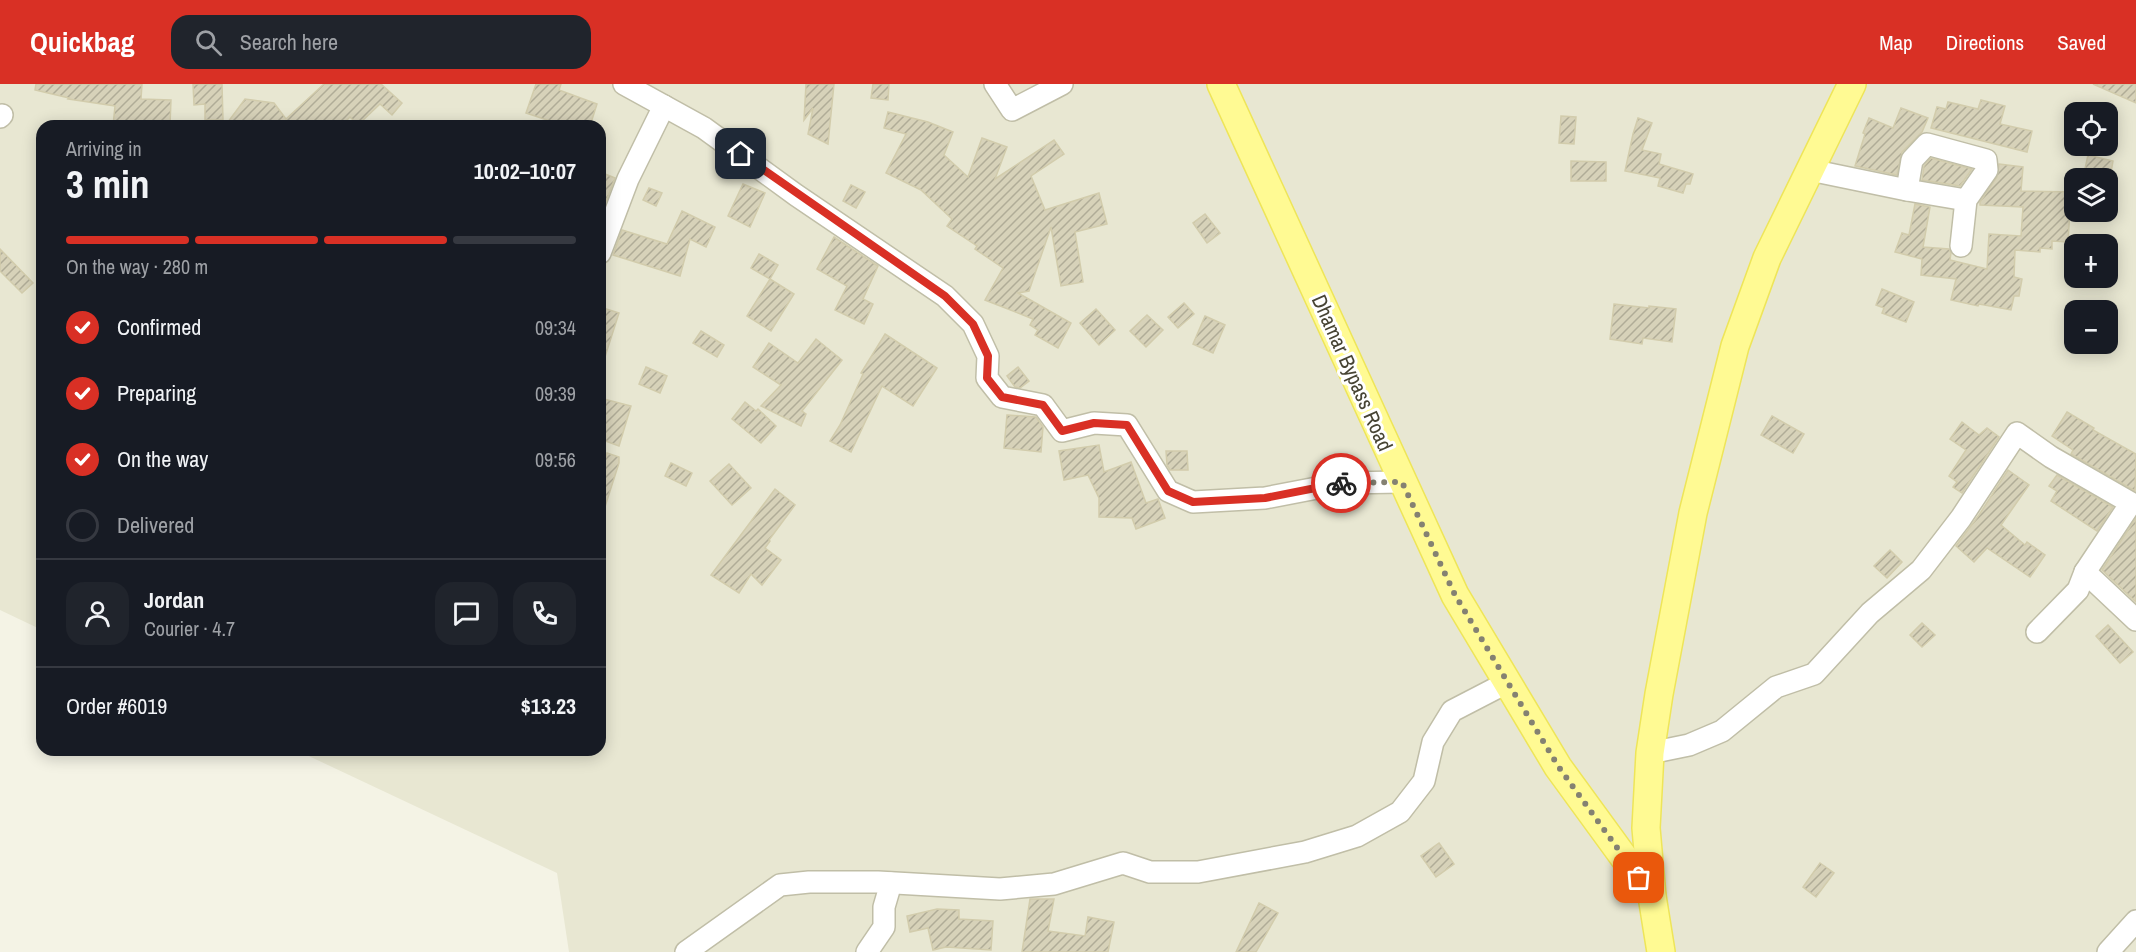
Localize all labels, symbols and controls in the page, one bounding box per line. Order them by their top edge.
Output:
search box [171,15,591,69]
text: Quickbag [30,23,135,61]
icon: search [192,26,225,59]
text: Search here [240,27,338,57]
text: Map [1879,28,1913,57]
text: Directions [1946,28,2024,57]
text: Saved [2057,28,2106,57]
map controls [2064,102,2118,354]
button: locate [2064,102,2118,156]
pin [715,128,766,179]
text: Arriving in [66,135,142,162]
icon: home [724,137,757,170]
text: 10:02–10:07 [474,156,576,186]
text: 3 min [66,158,150,210]
button: layers [2064,168,2118,222]
button: + [2064,234,2118,288]
text: On the way · 280 m [66,253,208,280]
street label: Dhamar Bypass Road [1305,290,1400,456]
button: − [2064,300,2118,354]
icon: check [66,311,99,344]
text: Confirmed [117,312,201,342]
text: 09:34 [535,314,576,341]
icon: check [66,377,99,410]
text: Preparing [117,378,196,408]
text: 09:39 [535,380,576,407]
icon: check [66,443,99,476]
text: On the way [117,444,208,474]
text: 09:56 [535,446,576,473]
courier [1311,453,1371,513]
icon: bike [1325,467,1358,500]
text: Delivered [117,510,194,540]
button: person [66,582,129,645]
button: chat [435,582,498,645]
button: phone [513,582,576,645]
text: Jordan [144,585,204,615]
text: Courier · 4.7 [144,615,235,642]
text: Order #6019 [66,691,167,721]
text: $13.23 [521,691,576,721]
pin [1613,852,1664,903]
icon: bag [1622,861,1655,894]

